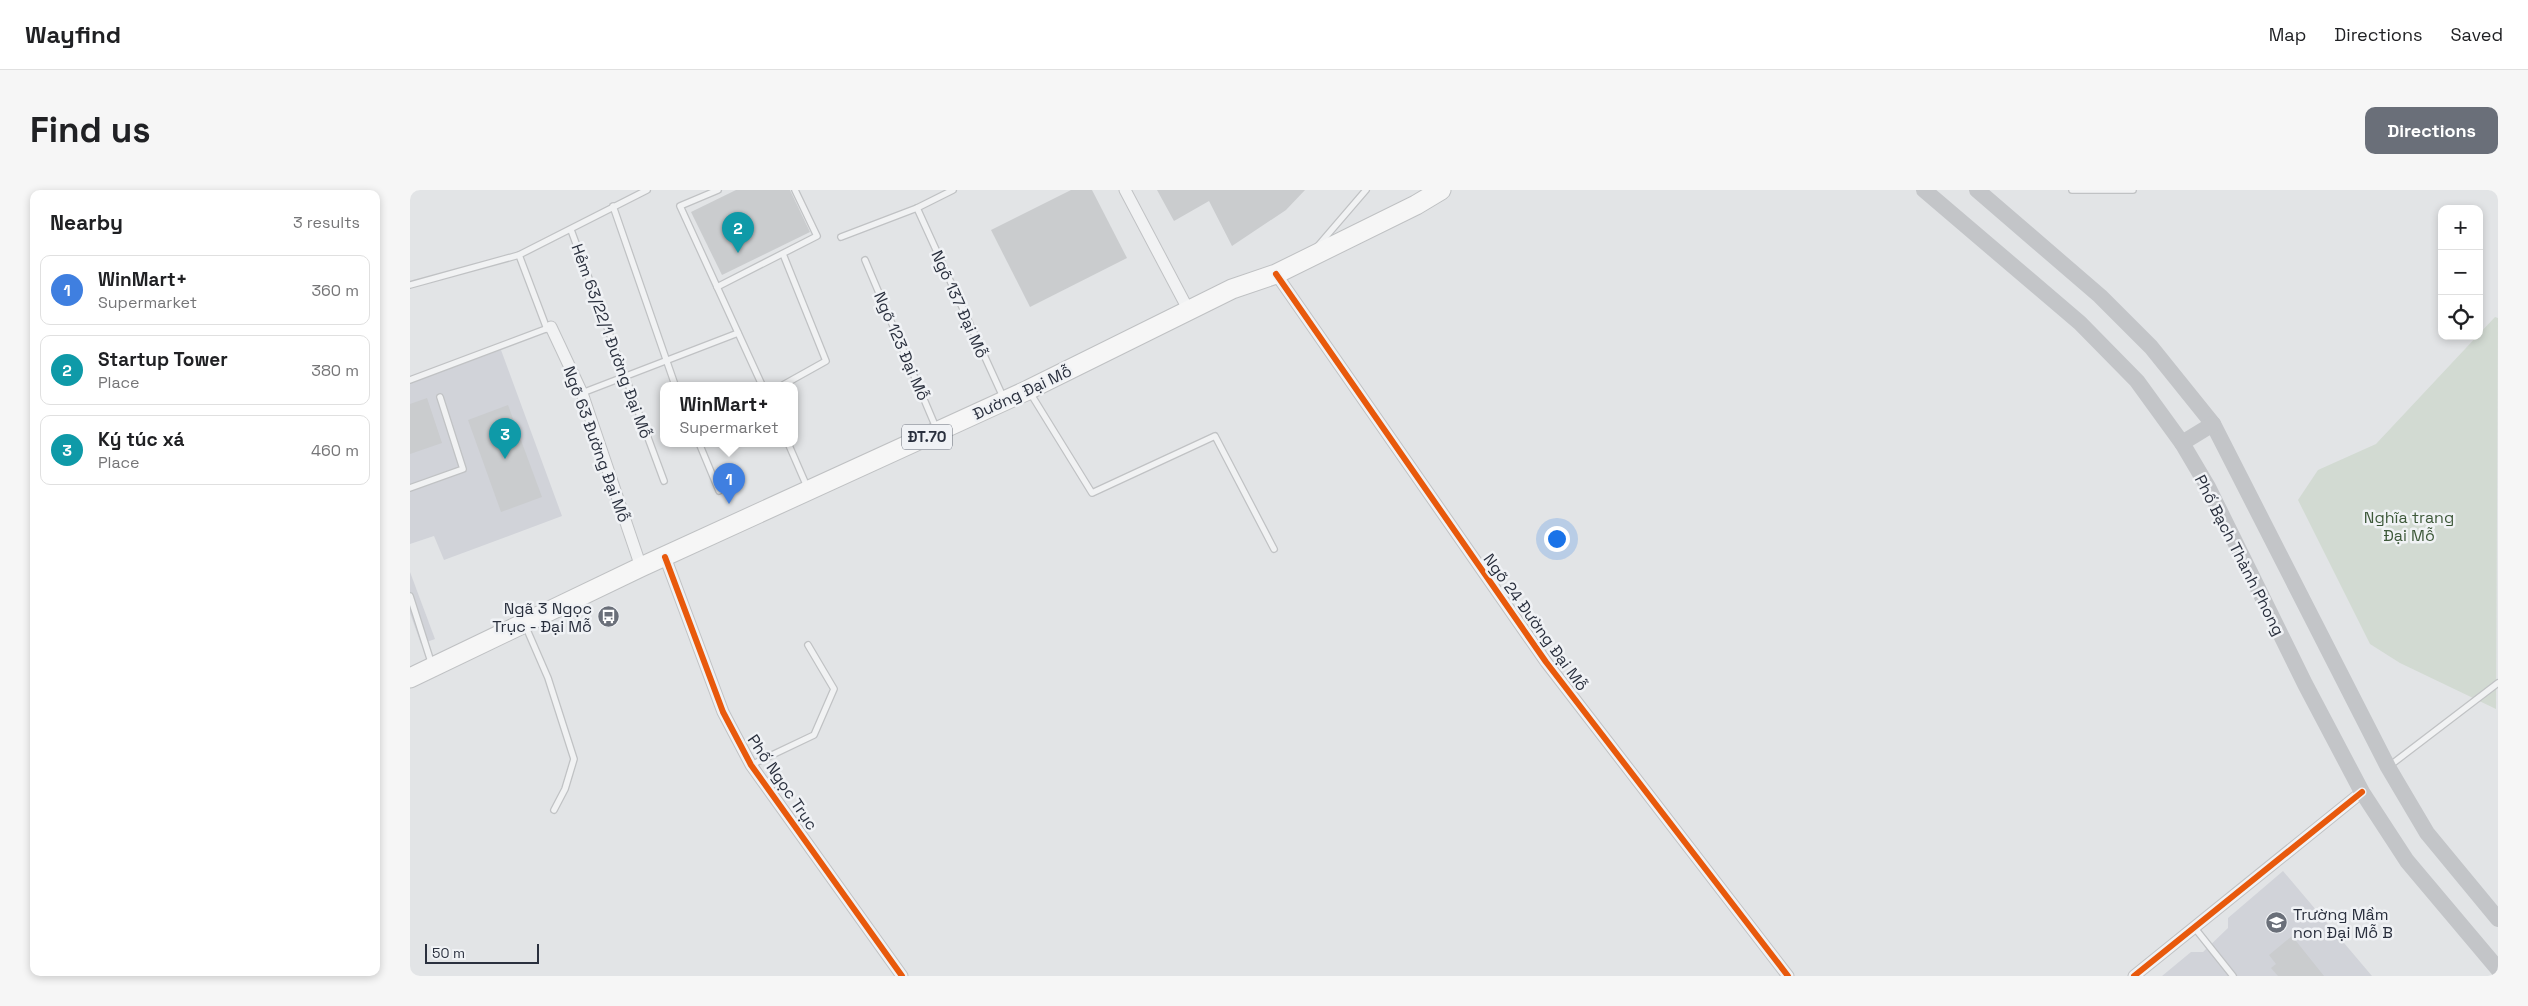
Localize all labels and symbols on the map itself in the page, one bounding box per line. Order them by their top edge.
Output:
pin: 2 [722,212,754,253]
street label: Hẻm 63/22/1 Đường Đại Mỗ [566,241,657,441]
street label: Ngõ 137 Đại Mỗ [926,247,993,361]
street label: Ngõ 123 Đại Mỗ [869,288,934,404]
street label: Đường Đại Mỗ [969,360,1075,425]
street label: Ngõ 63 Đường Đại Mỗ [558,363,635,525]
pin: 3 [489,418,521,459]
road number: ĐT.70 [902,424,952,450]
pin: 1 [713,463,745,504]
street label: Phố Bạch Thành Phong [2190,471,2289,639]
park label: Nghĩa trang Đại Mỗ [2364,507,2454,546]
your location [1544,526,1570,552]
street label: Ngõ 24 Đường Đại Mỗ [1479,549,1593,695]
place label: Ngã 3 Ngọc Trục - Đại Mỗ [492,598,592,637]
bus stop icon: Ngã 3 Ngọc Trục - Đại Mỗ [596,605,620,629]
street label: Phố Ngọc Trục [743,730,822,834]
place label: Trường Mầm non Đại Mỗ B [2293,904,2393,943]
school or university icon: Trường Mầm non Đại Mỗ B [2265,911,2289,935]
scale bar [425,941,539,964]

